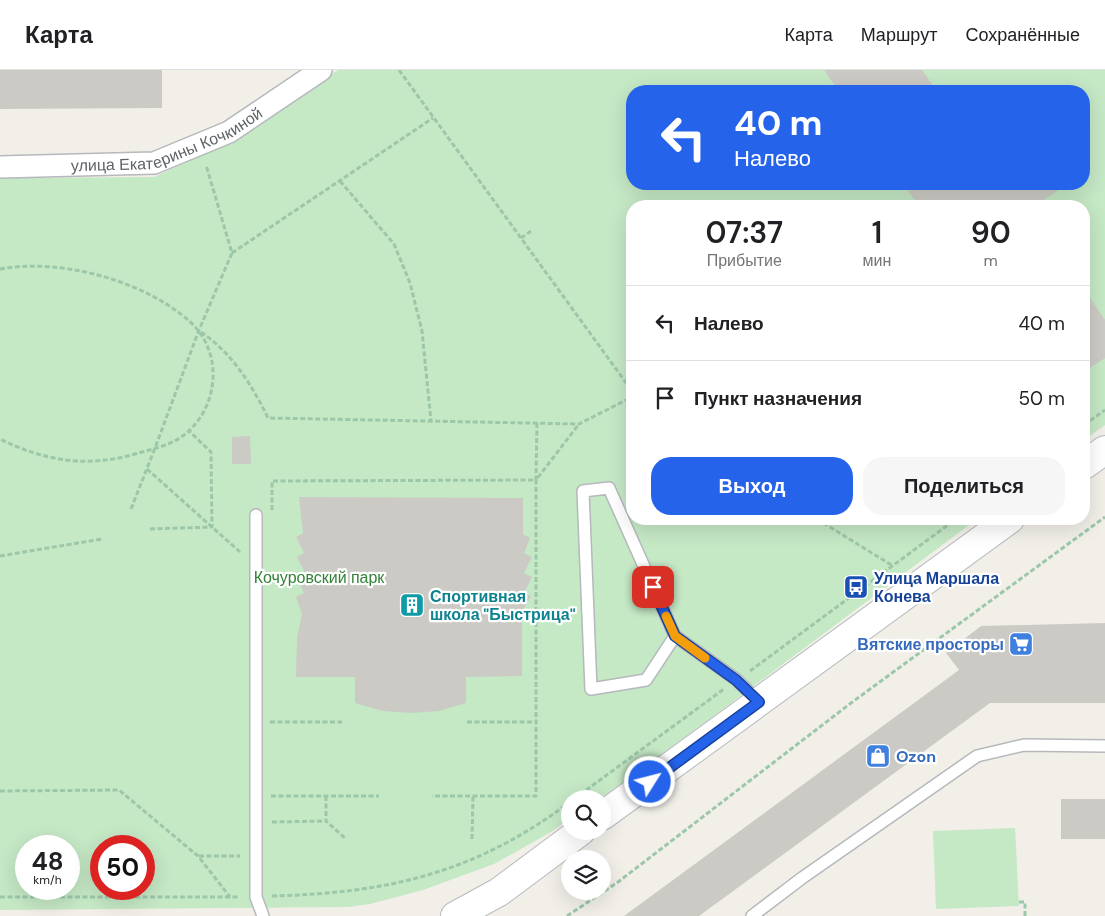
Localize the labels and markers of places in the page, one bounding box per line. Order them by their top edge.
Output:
pin [632,566,674,608]
place label: Улица Маршала Конева [874,568,999,607]
bus stop icon: Улица Маршала Конева [843,574,869,600]
place label: Спортивная школа "Быстрица" [430,586,576,625]
building icon: Спортивная школа "Быстрица" [399,592,425,618]
supermarket icon: Вятские просторы [1008,631,1034,657]
place label: Вятские просторы [857,634,1004,655]
shop icon: Ozon [865,743,891,769]
place label: Ozon [896,746,936,767]

